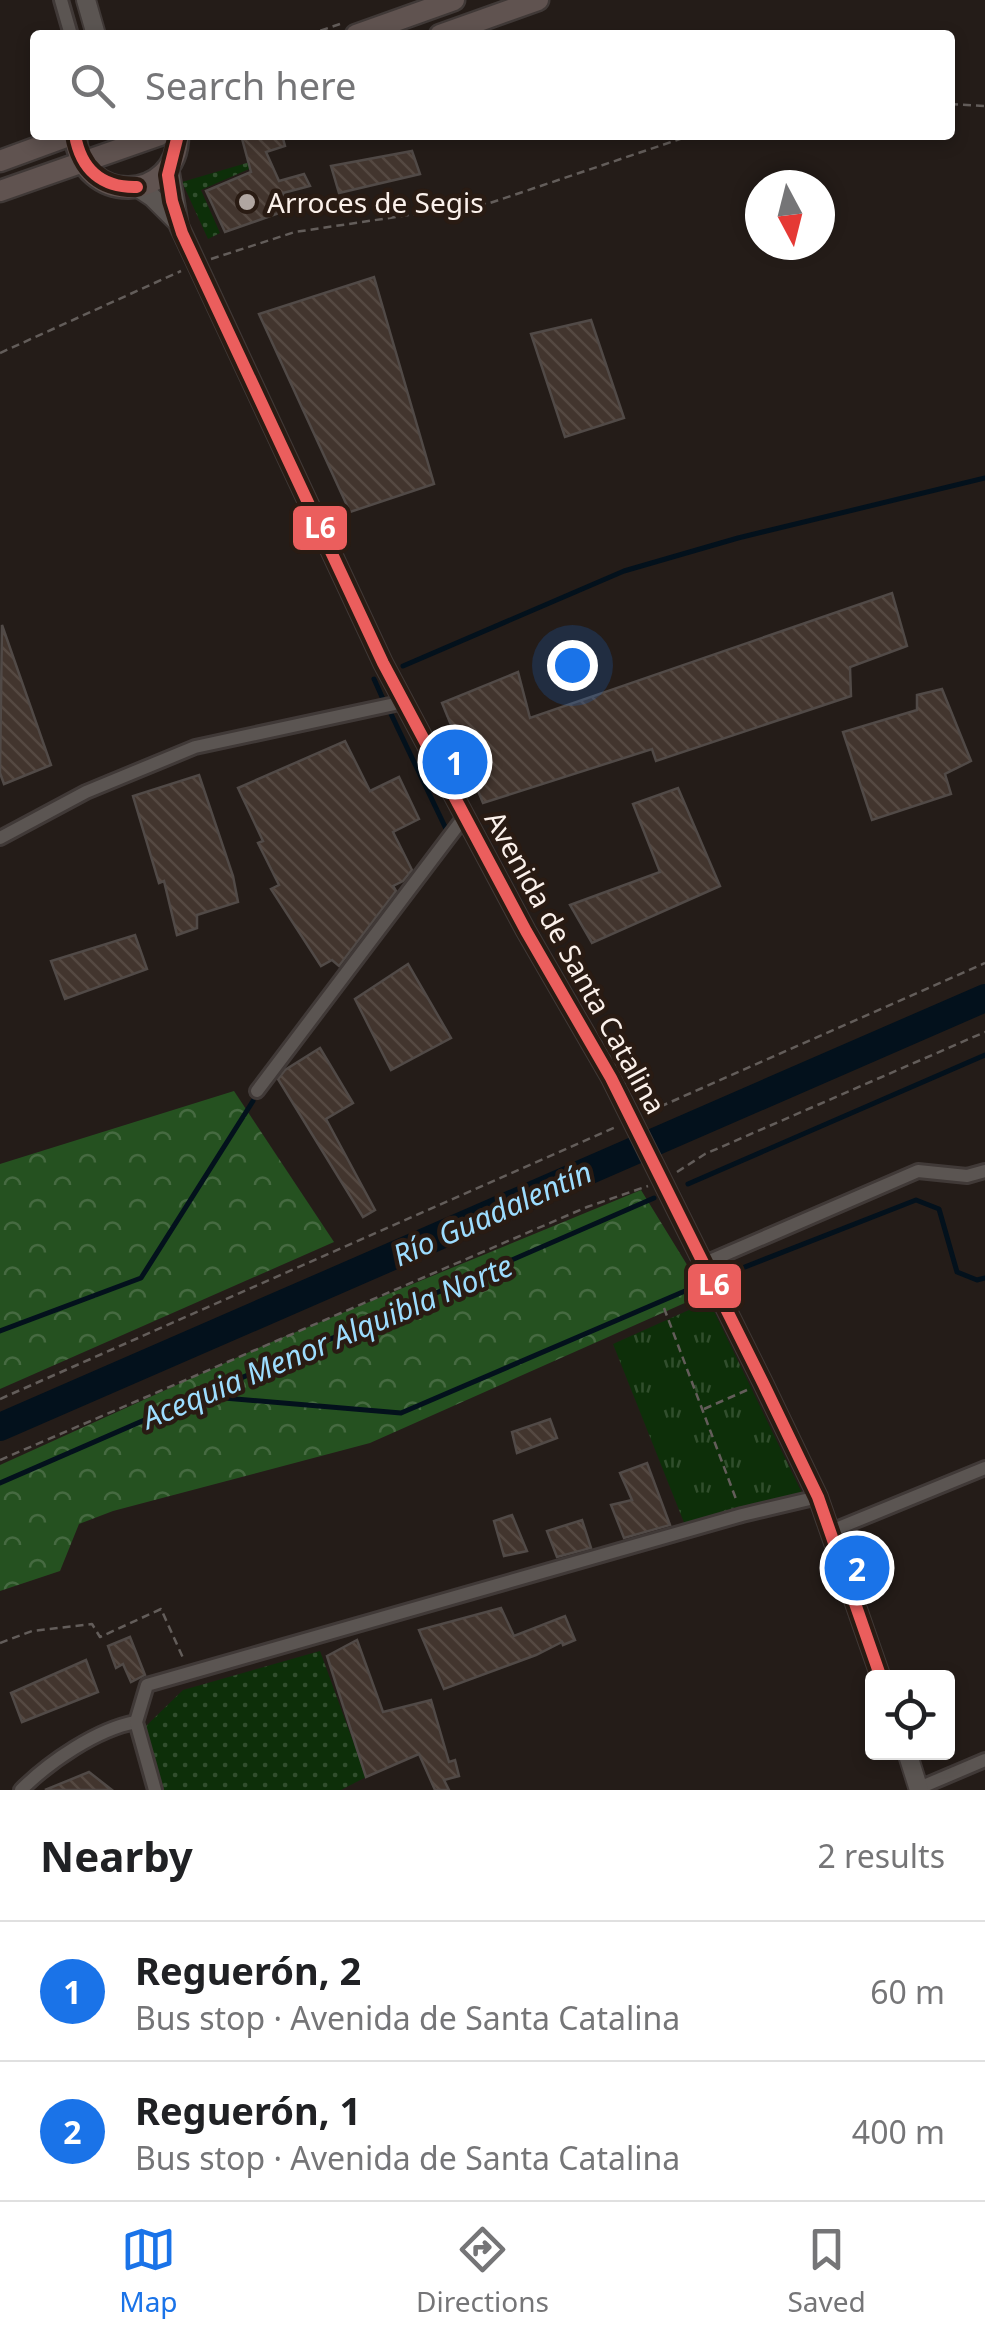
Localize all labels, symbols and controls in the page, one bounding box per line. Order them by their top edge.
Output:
search box [30,30,955,140]
icon: search [65,58,120,113]
text: Search here [145,59,356,111]
north arrow [745,170,835,260]
place label: Arroces de Segis [267,183,484,221]
marker: Arroces de Segis [236,191,258,213]
line badge: L6 [291,504,349,552]
text: L6 [304,508,336,546]
your location [547,640,598,691]
pin: 1 [422,724,488,800]
street label: Avenida de Santa Catalina [477,804,675,1120]
water label: Río Guadalentín [386,1151,598,1275]
water label: Acequia Menor Alquibla Norte [134,1244,519,1439]
line badge: L6 [686,1262,743,1310]
text: L6 [698,1265,730,1303]
pin: 2 [824,1530,890,1606]
map controls [865,1670,955,1760]
button: locate [865,1670,955,1760]
text: Nearby [40,1827,193,1884]
text: 2 results [818,1834,945,1877]
text: Reguerón, 2 [135,1944,361,1996]
text: 1 [63,1970,82,2013]
text: 60 m [870,1970,945,2013]
text: Bus stop · Avenida de Santa Catalina [135,1996,680,2039]
text: Reguerón, 1 [135,2084,361,2136]
text: 2 [63,2110,82,2153]
text: 400 m [852,2110,945,2153]
text: Bus stop · Avenida de Santa Catalina [135,2136,680,2179]
tab: Map [119,2222,178,2320]
tab: Directions [416,2222,549,2320]
tab: Saved [787,2222,866,2320]

